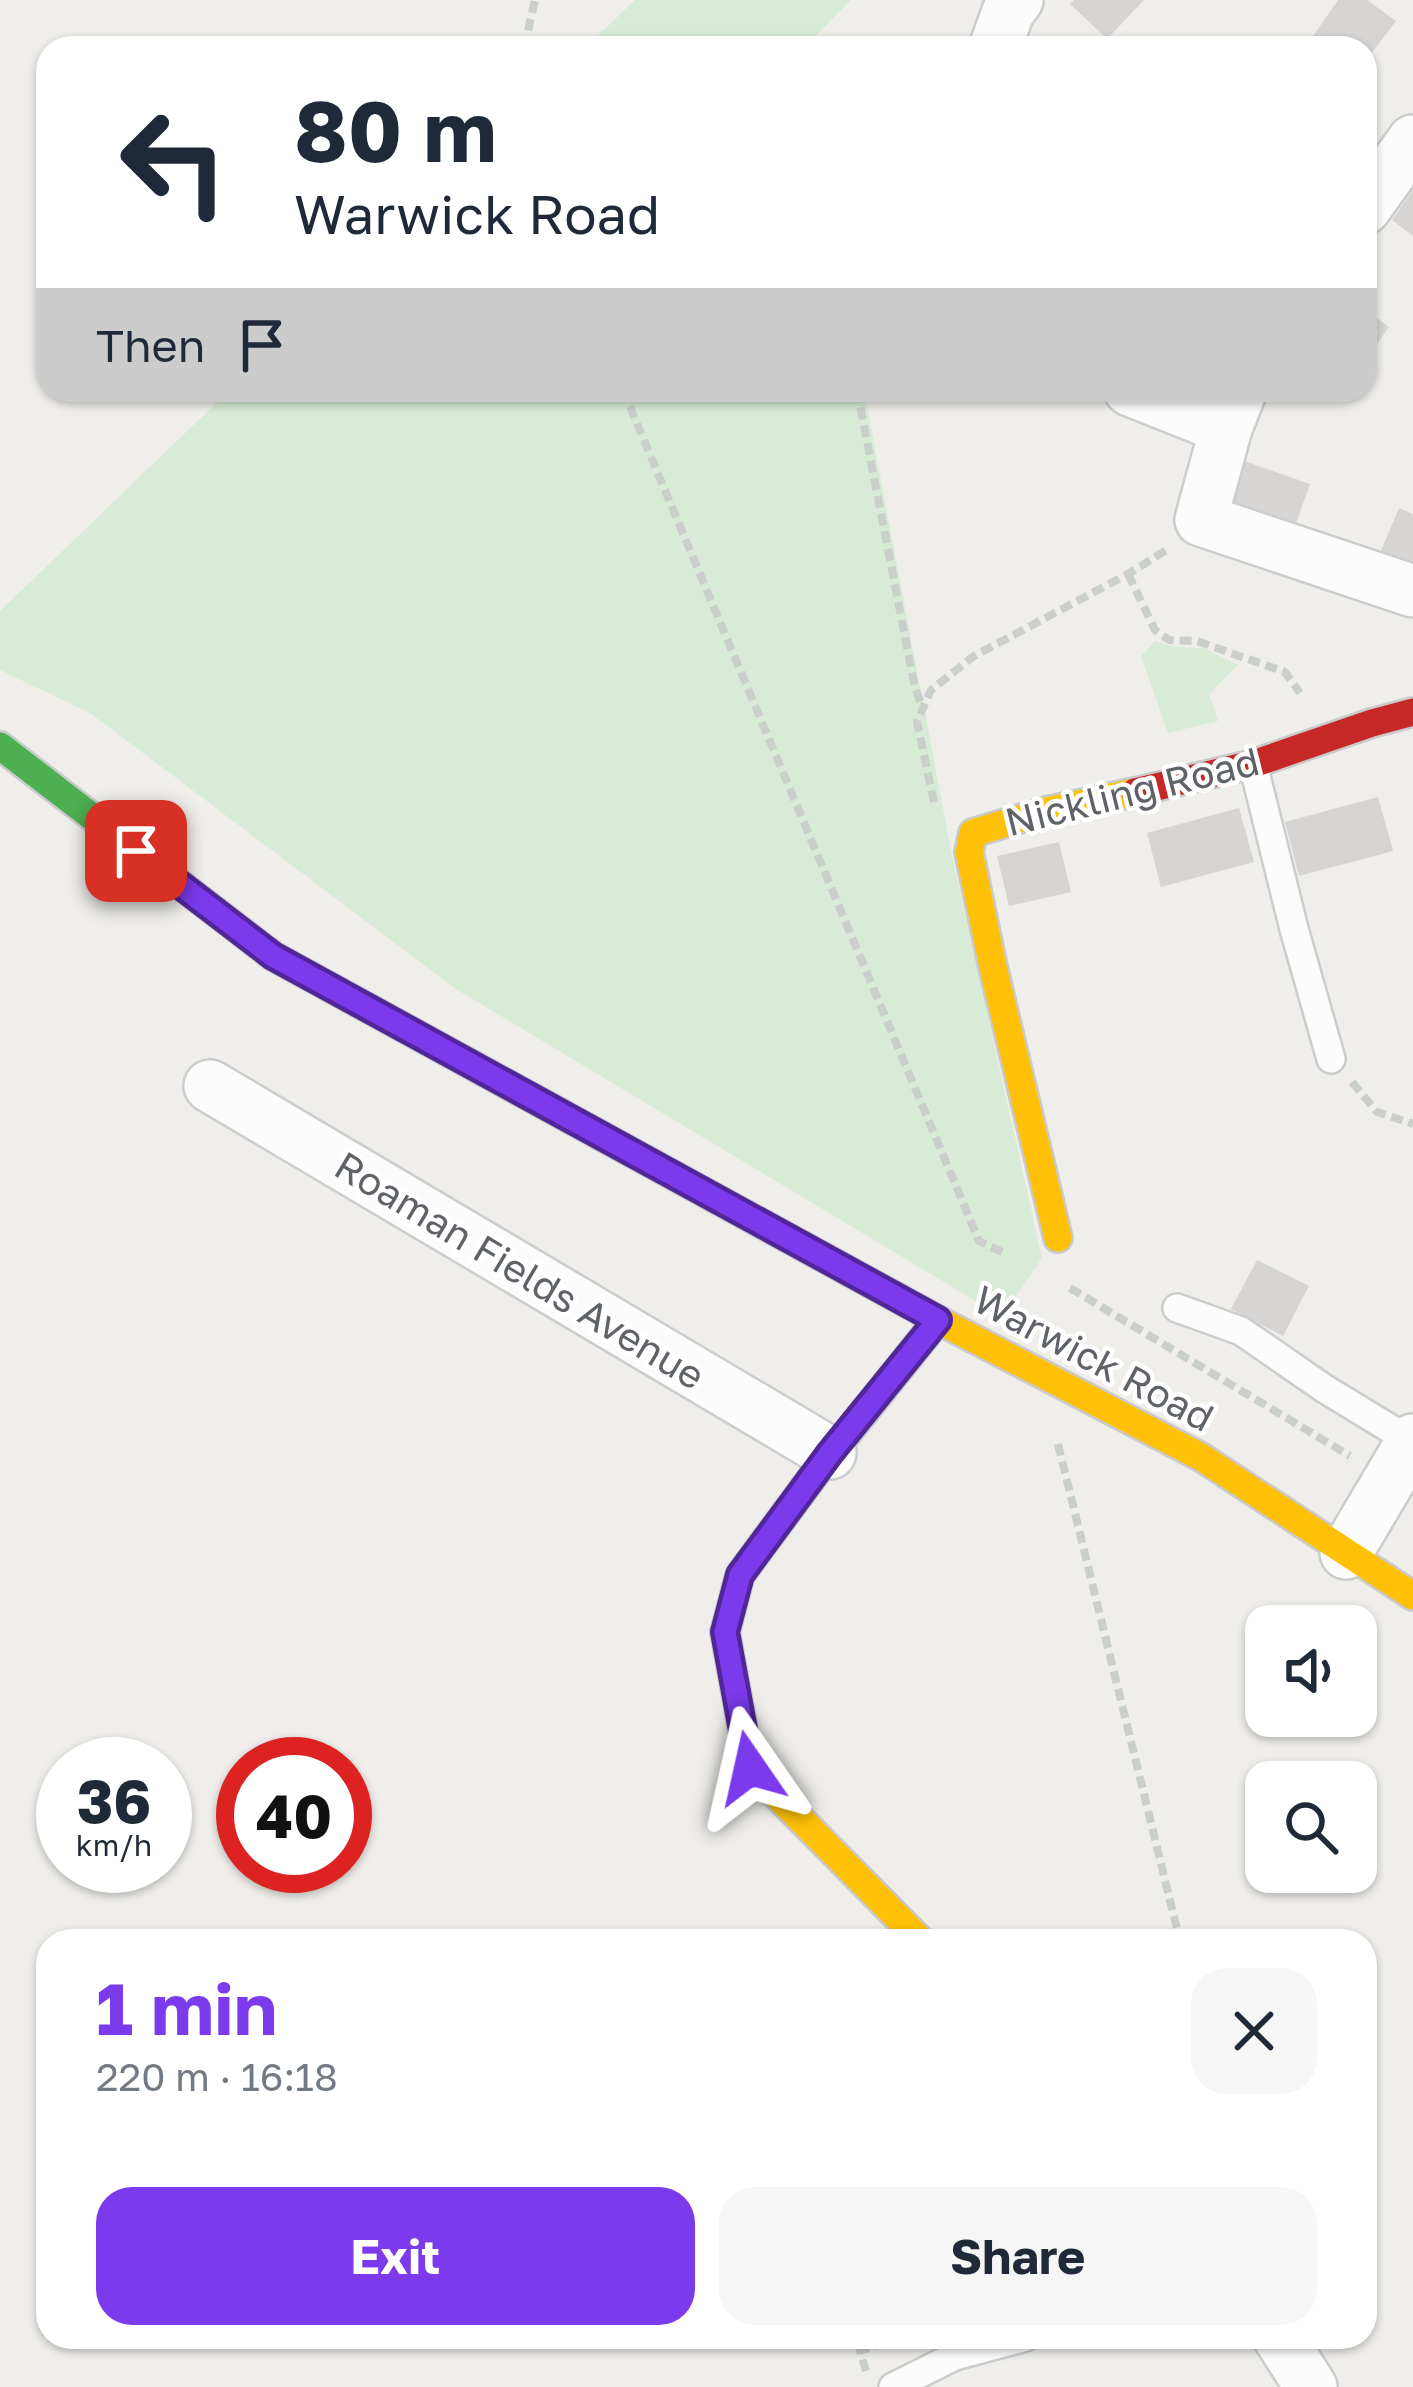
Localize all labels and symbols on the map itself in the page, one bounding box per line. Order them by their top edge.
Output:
street label: Nickling Road [1000,737,1264,845]
pin [85,800,187,902]
street label: Roaman Fields Avenue [327,1141,713,1399]
street label: Warwick Road [966,1275,1222,1441]
position arrow [687,1705,813,1831]
speed limit sign: 40 [216,1737,372,1893]

